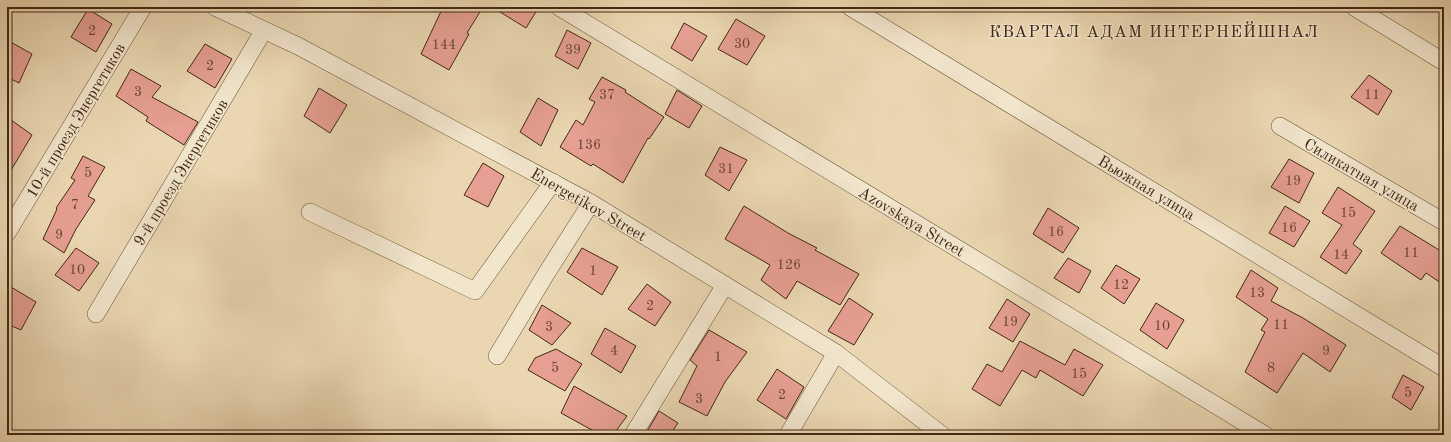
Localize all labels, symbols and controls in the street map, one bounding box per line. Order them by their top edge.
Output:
district label: КВАРТАЛ АДАМ ИНТЕРНЕЙШНАЛ [989,21,1319,41]
house number: 2 [88,24,96,38]
house number: 30 [734,37,750,51]
house number: 144 [432,38,456,52]
street label: 10-й проезд Энергетиков [24,41,129,201]
house number: 39 [565,43,581,57]
house number: 2 [206,59,214,73]
house number: 3 [134,85,142,99]
house number: 37 [599,88,615,102]
house number: 11 [1364,88,1380,102]
street label: 9-й проезд Энергетиков [132,97,232,249]
street label: Силикатная улица [1301,136,1421,215]
house number: 136 [577,138,601,152]
street label: Вьюжная улица [1095,153,1197,224]
house number: 31 [718,162,734,176]
house number: 5 [84,166,92,180]
street label: Energetikov Street [528,166,649,245]
house number: 19 [1285,174,1301,188]
street label: Azovskaya Street [855,185,967,261]
house number: 7 [71,198,79,212]
house number: 15 [1340,206,1356,220]
house number: 16 [1281,221,1297,235]
house number: 16 [1048,225,1064,239]
house number: 9 [55,228,63,242]
house number: 11 [1403,246,1419,260]
house number: 14 [1333,248,1349,262]
house number: 126 [777,258,801,272]
house number: 10 [69,263,85,277]
house number: 1 [589,264,597,278]
house number: 12 [1113,278,1129,292]
house number: 13 [1249,286,1265,300]
house number: 2 [646,299,654,313]
house number: 19 [1002,315,1018,329]
house number: 11 [1273,318,1289,332]
house number: 10 [1154,319,1170,333]
house number: 3 [545,320,553,334]
house number: 4 [610,344,618,358]
house number: 9 [1322,344,1330,358]
house number: 1 [714,350,722,364]
house number: 5 [551,361,559,375]
house number: 8 [1267,361,1275,375]
house number: 15 [1071,367,1087,381]
house number: 5 [1404,386,1412,400]
house number: 2 [778,388,786,402]
house number: 3 [695,392,703,406]

